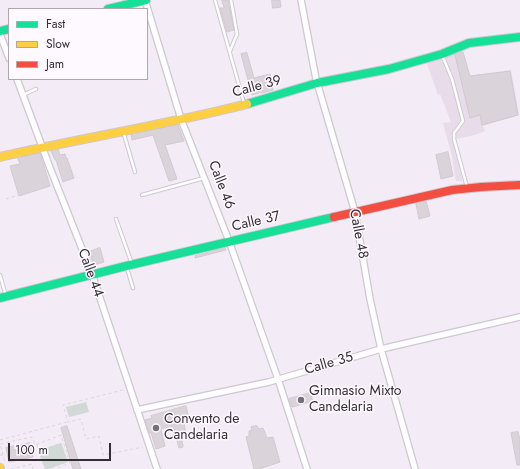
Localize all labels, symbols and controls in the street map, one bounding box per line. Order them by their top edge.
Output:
legend [8,8,148,80]
text: Fast [46,15,65,33]
text: Slow [46,35,70,53]
text: Jam [46,55,64,73]
street label: Calle 39 [231,72,283,102]
street label: Calle 46 [204,158,238,212]
street label: Calle 37 [230,208,282,236]
street label: Calle 48 [345,208,371,260]
street label: Calle 44 [73,246,107,300]
street label: Calle 35 [303,349,355,379]
place label: Gimnasio Mixto Candelaria [309,384,401,416]
marker: Gimnasio Mixto Candelaria [296,395,306,405]
place label: Convento de Candelaria [164,412,239,444]
marker: Convento de Candelaria [151,423,161,433]
scale bar [10,435,113,461]
text: 100 m [15,441,48,459]

